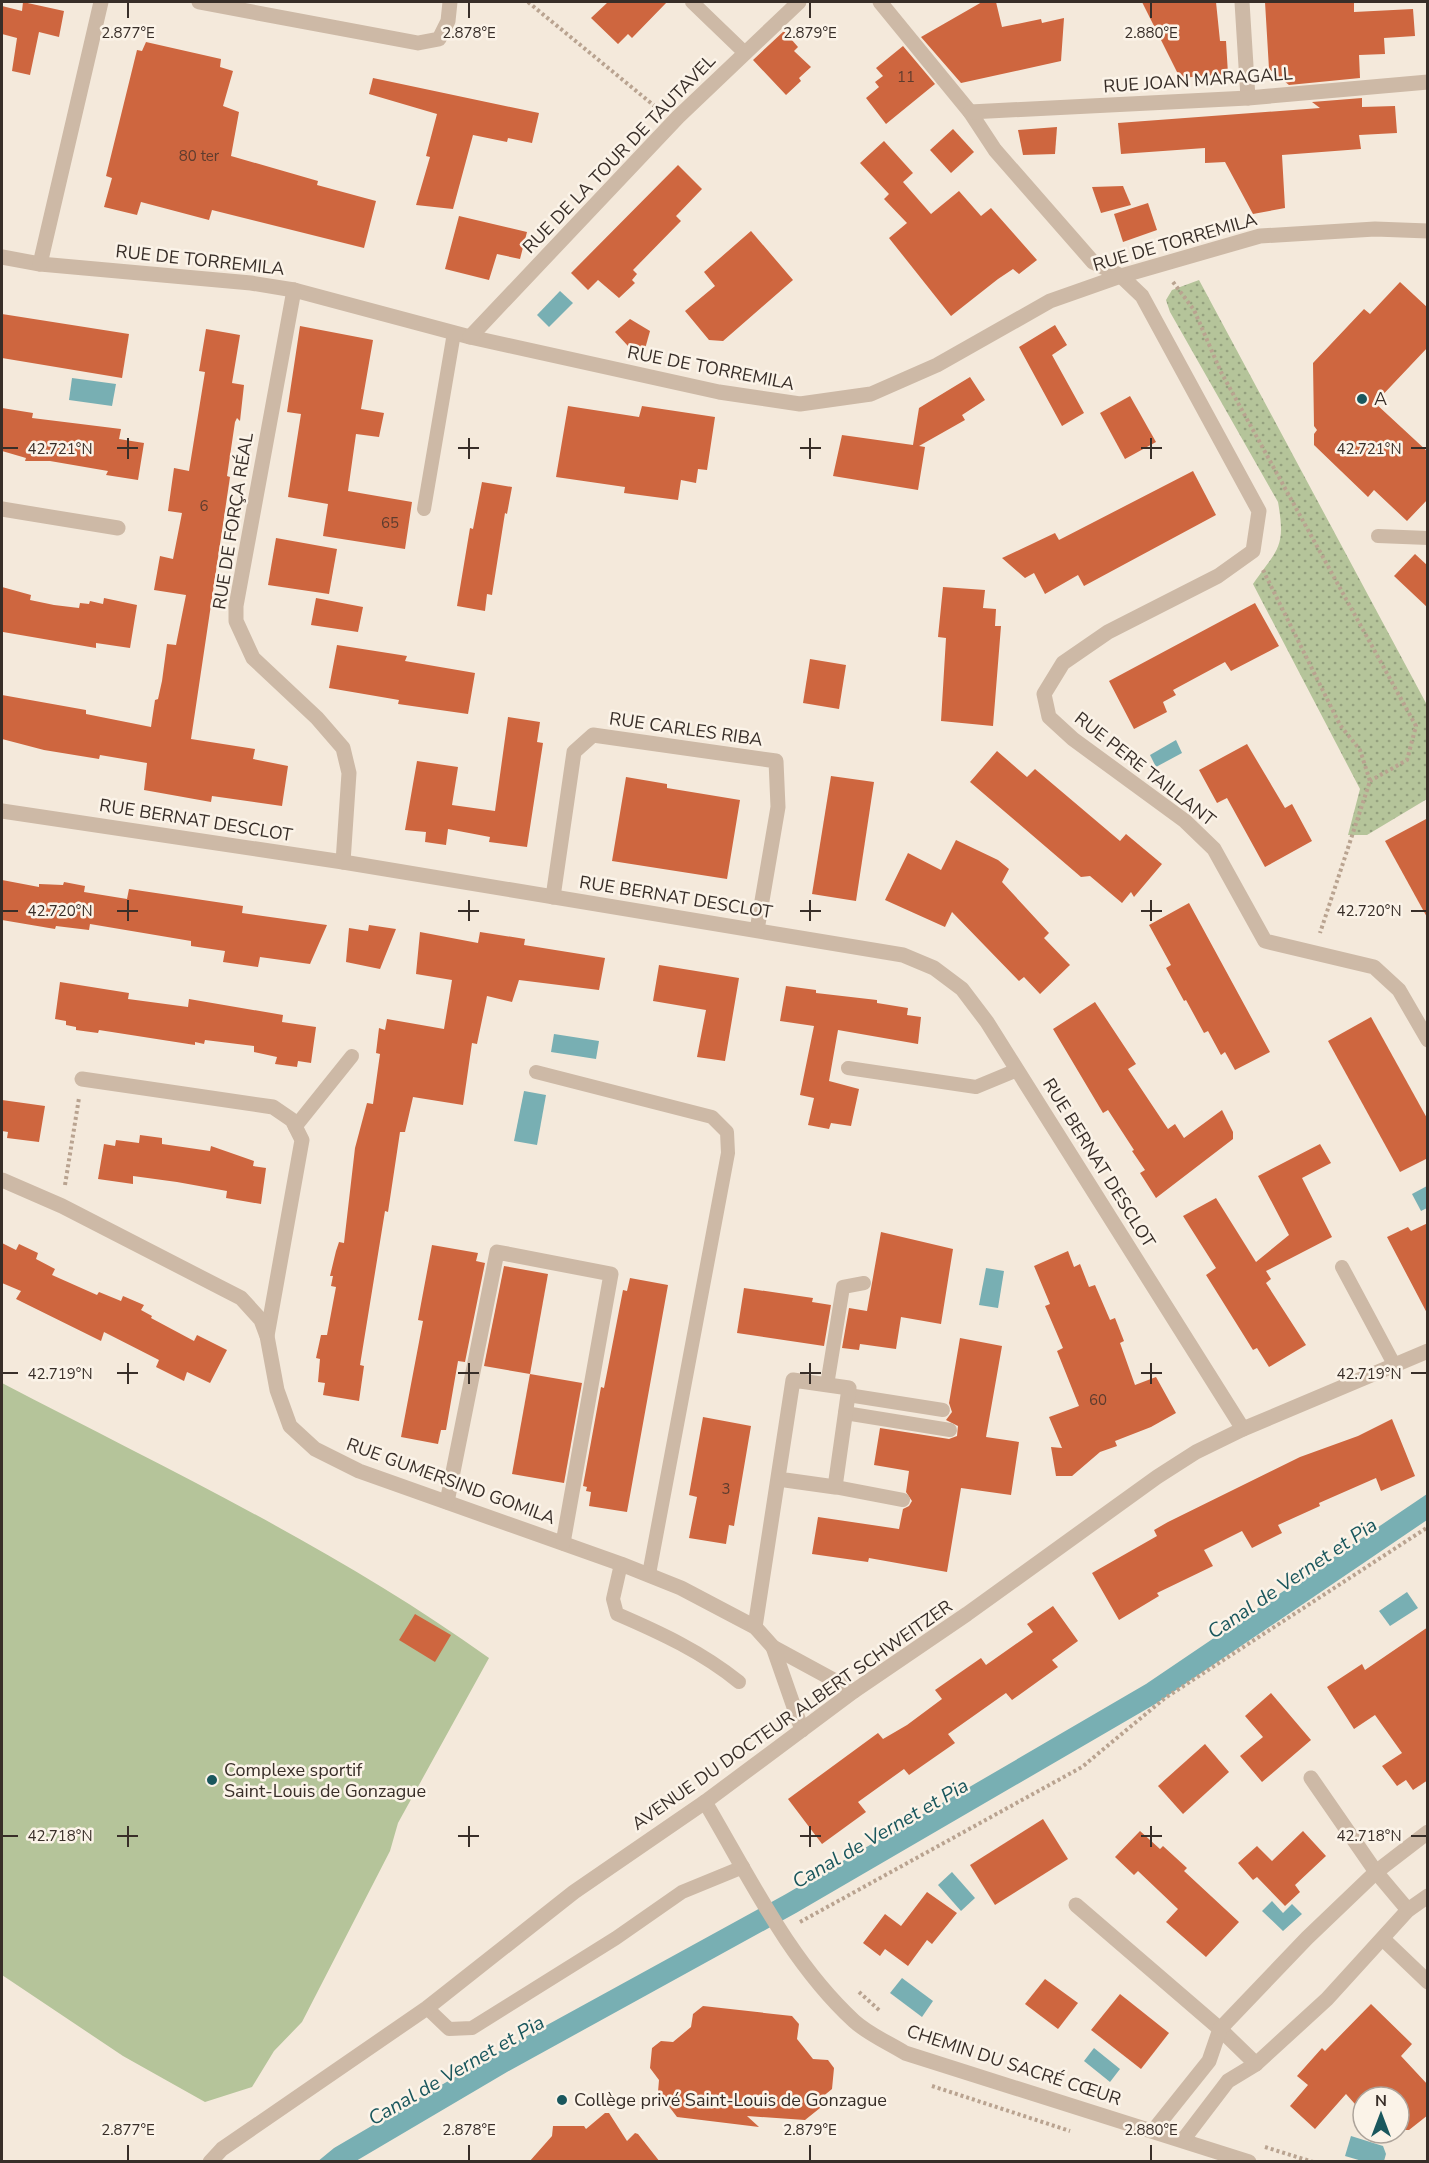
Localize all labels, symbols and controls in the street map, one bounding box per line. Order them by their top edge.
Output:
text: 2.877°E [101,23,155,43]
text: 2.878°E [442,23,496,43]
text: 2.879°E [783,23,837,43]
text: 2.880°E [1124,23,1178,43]
street label: RUE DE LA TOUR DE TAUTAVEL [517,49,721,259]
street label: RUE JOAN MARAGALL [1103,61,1294,99]
house number: 11 [897,67,915,87]
house number: 80 ter [179,146,220,166]
street label: RUE DE TORREMILA [1090,207,1260,277]
street label: RUE DE TORREMILA [114,239,286,281]
street label: RUE DE TORREMILA [625,340,797,396]
place label: A [1374,387,1387,411]
marker: A [1355,392,1369,406]
street label: RUE DE FORÇA RÉAL [207,431,259,611]
text: 42.721°N [27,439,93,459]
text: 42.721°N [1336,439,1402,459]
house number: 6 [199,496,209,516]
house number: 65 [381,513,399,533]
street label: RUE CARLES RIBA [608,706,764,752]
street label: RUE PERE TAILLANT [1069,706,1221,832]
street label: RUE BERNAT DESCLOT [98,793,294,847]
street label: RUE BERNAT DESCLOT [578,870,774,924]
text: 42.720°N [27,901,93,921]
text: 42.720°N [1336,901,1402,921]
street label: RUE BERNAT DESCLOT [1037,1074,1161,1252]
text: 42.719°N [27,1364,93,1384]
text: 42.719°N [1336,1364,1402,1384]
house number: 60 [1089,1390,1107,1410]
street label: RUE GUMERSIND GOMILA [343,1432,559,1530]
house number: 3 [721,1479,731,1499]
water label: Canal de Vernet et Pia [1202,1511,1382,1645]
street label: AVENUE DU DOCTEUR ALBERT SCHWEITZER [627,1594,957,1836]
place label: Complexe sportif Saint-Louis de Gonzague [224,1758,426,1803]
water label: Canal de Vernet et Pia [787,1772,973,1895]
marker: Complexe sportif Saint-Louis de Gonzague [205,1773,219,1787]
text: 42.718°N [27,1826,93,1846]
text: 42.718°N [1336,1826,1402,1846]
water label: Canal de Vernet et Pia [363,2009,549,2132]
street label: CHEMIN DU SACRÉ CŒUR [904,2019,1124,2111]
north arrow [1351,2085,1411,2145]
place label: Collège privé Saint-Louis de Gonzague [574,2088,887,2112]
text: N [1375,2090,1387,2112]
marker: Collège privé Saint-Louis de Gonzague [555,2093,569,2107]
text: 2.877°E [101,2120,155,2140]
text: 2.878°E [442,2120,496,2140]
text: 2.879°E [783,2120,837,2140]
text: 2.880°E [1124,2120,1178,2140]

